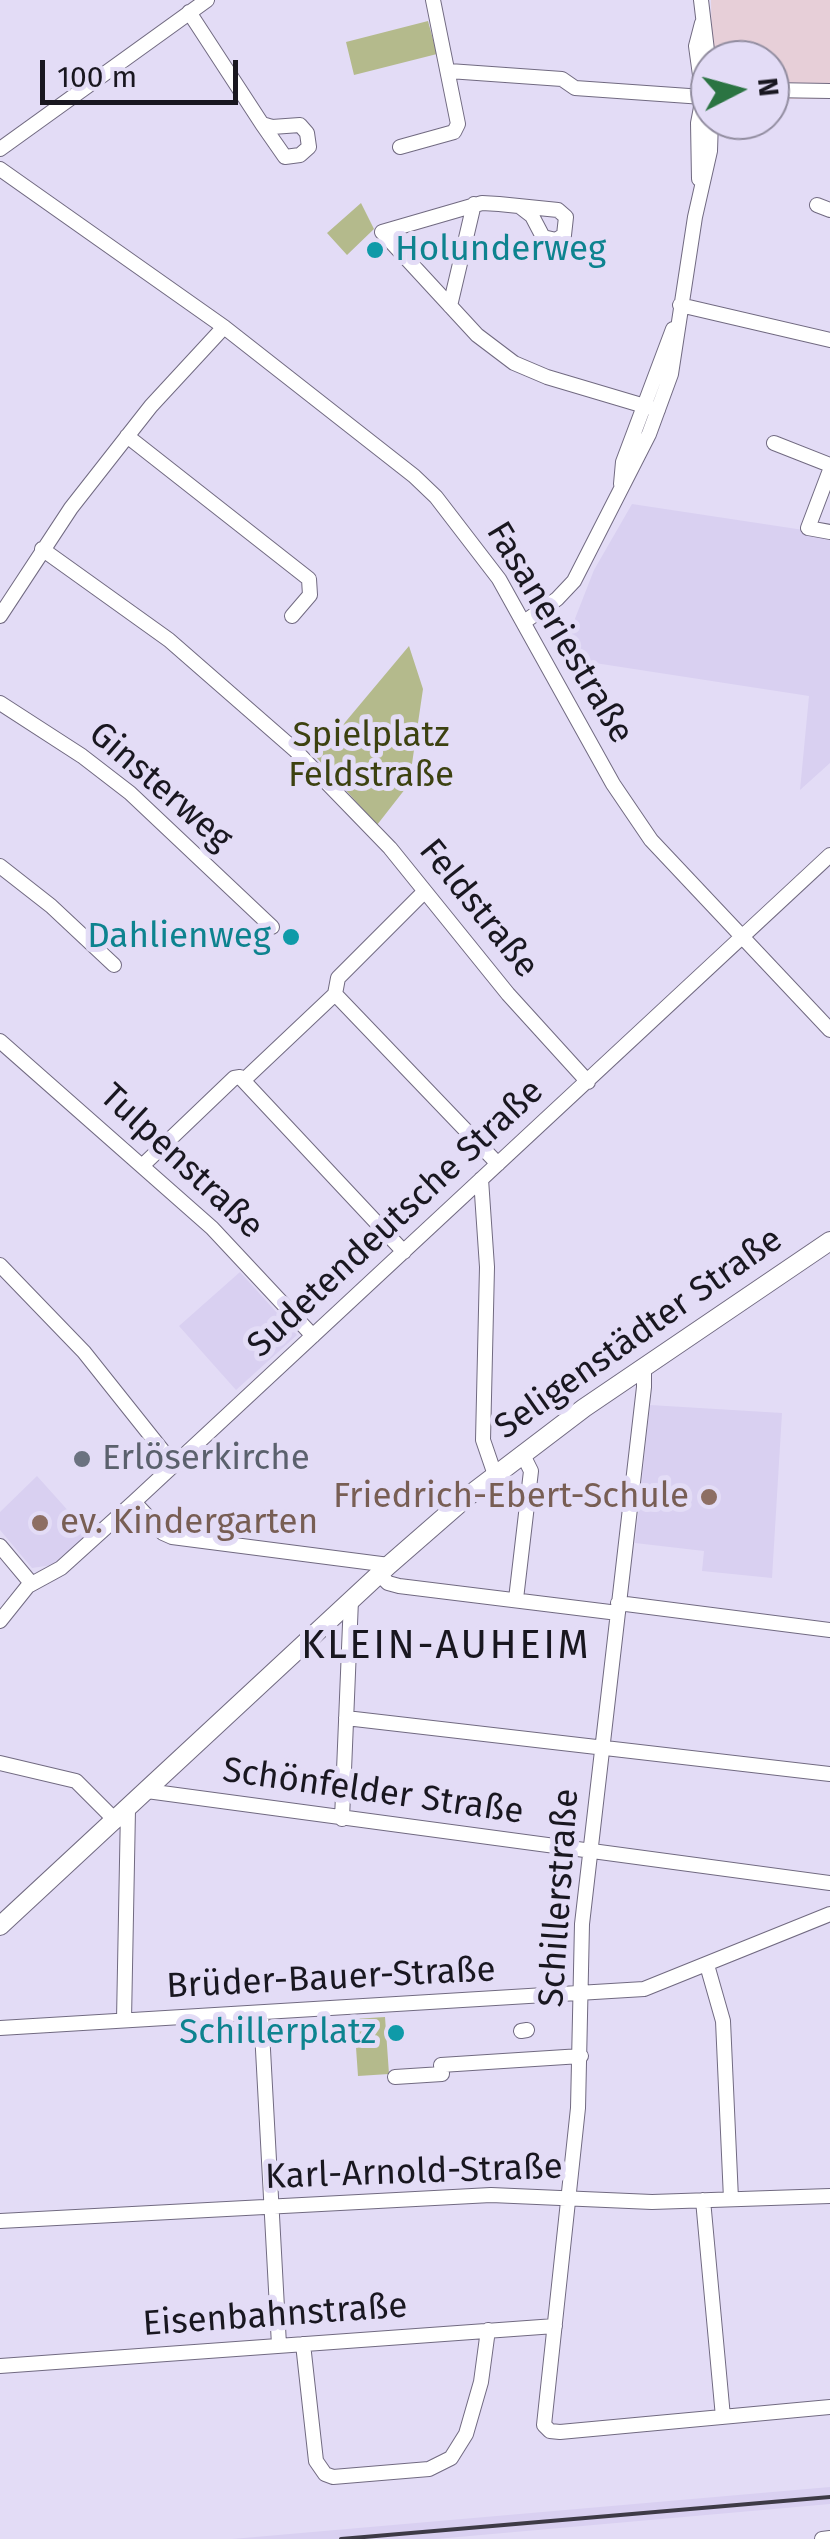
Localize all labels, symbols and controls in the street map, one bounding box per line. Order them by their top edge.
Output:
scale bar [45,40,242,102]
north arrow [690,40,790,140]
text: 100 m [57,59,137,95]
text: N [751,76,786,98]
place label: Holunderweg [395,229,606,271]
marker: Holunderweg [364,239,386,261]
street label: Fasaneriestraße [476,515,642,751]
street label: Ginsterweg [80,713,240,861]
park label: Spielplatz Feldstraße [288,715,454,797]
street label: Feldstraße [409,831,547,987]
place label: Dahlienweg [87,916,271,958]
marker: Dahlienweg [280,926,302,948]
street label: Sudetendeutsche Straße [239,1071,553,1367]
street label: Tulpenstraße [91,1076,271,1248]
street label: Seligenstädter Straße [487,1219,791,1449]
place label: Erlöserkirche [102,1438,310,1480]
marker: Erlöserkirche [71,1448,93,1470]
place label: Friedrich-Ebert-Schule [333,1476,689,1518]
marker: Friedrich-Ebert-Schule [698,1486,720,1508]
place label: ev. Kindergarten [60,1502,318,1544]
marker: ev. Kindergarten [29,1512,51,1534]
district label: KLEIN-AUHEIM [301,1623,591,1671]
street label: Schönfelder Straße [220,1750,526,1834]
street label: Schillerstraße [531,1787,589,2009]
street label: Brüder-Bauer-Straße [165,1949,497,2009]
place label: Schillerplatz [179,2012,376,2054]
marker: Schillerplatz [385,2022,407,2044]
street label: Karl-Arnold-Straße [265,2147,563,2199]
street label: Eisenbahnstraße [141,2286,409,2346]

